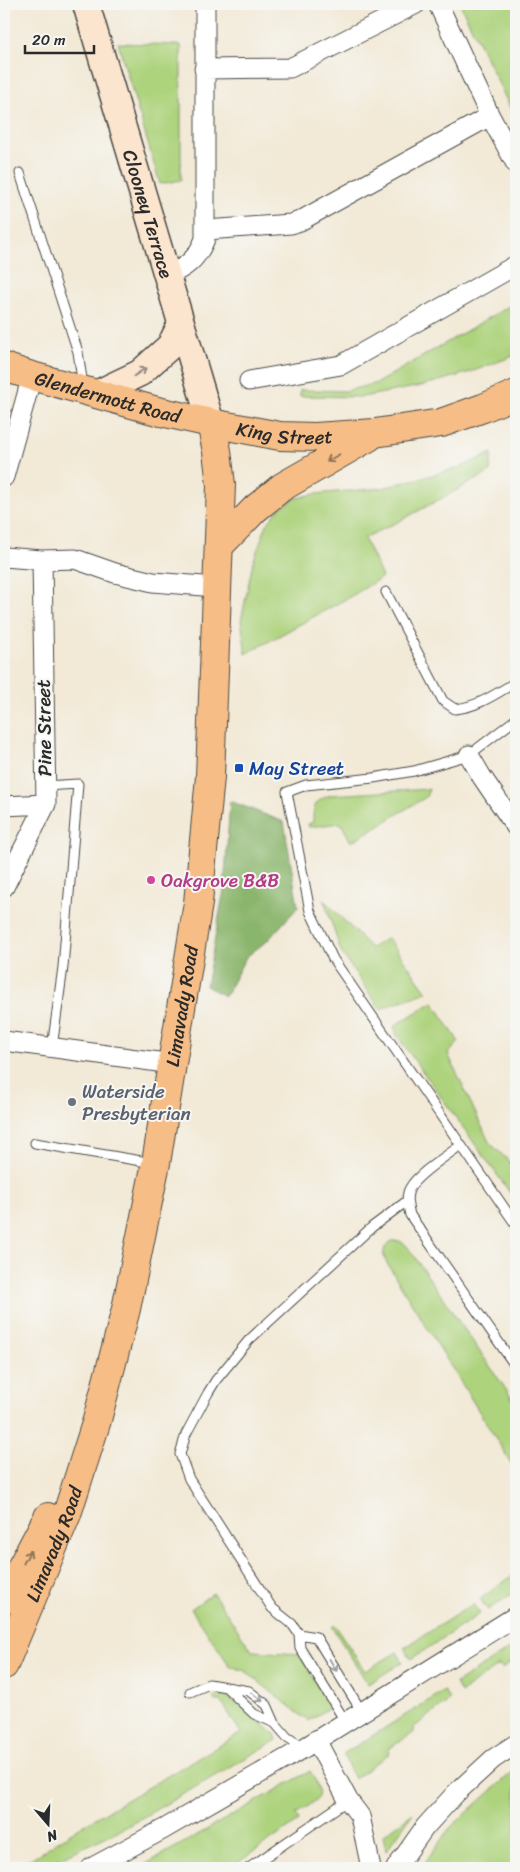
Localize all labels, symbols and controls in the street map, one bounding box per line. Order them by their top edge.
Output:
scale bar [25,22,94,54]
text: 20 m [32,27,66,53]
street label: Clooney Terrace [114,145,183,282]
street label: Glendermott Road [31,361,186,433]
one-way arrow [132,367,146,377]
street label: King Street [234,412,334,453]
one-way arrow [326,453,340,463]
street label: Pine Street [27,679,61,777]
place label: May Street [249,752,344,785]
marker: May Street [233,762,245,774]
place label: Oakgrove B&B [161,864,279,897]
marker: Oakgrove B&B [145,874,157,886]
street label: Limavady Road [155,942,208,1069]
place label: Waterside Presbyterian [82,1075,191,1130]
marker: Waterside Presbyterian [66,1096,78,1108]
street label: Limavady Road [16,1481,92,1607]
one-way arrow [22,1550,32,1565]
one-way arrow [328,1657,338,1671]
one-way arrow [250,1692,264,1702]
north arrow [22,1800,72,1850]
text: N [43,1822,62,1849]

